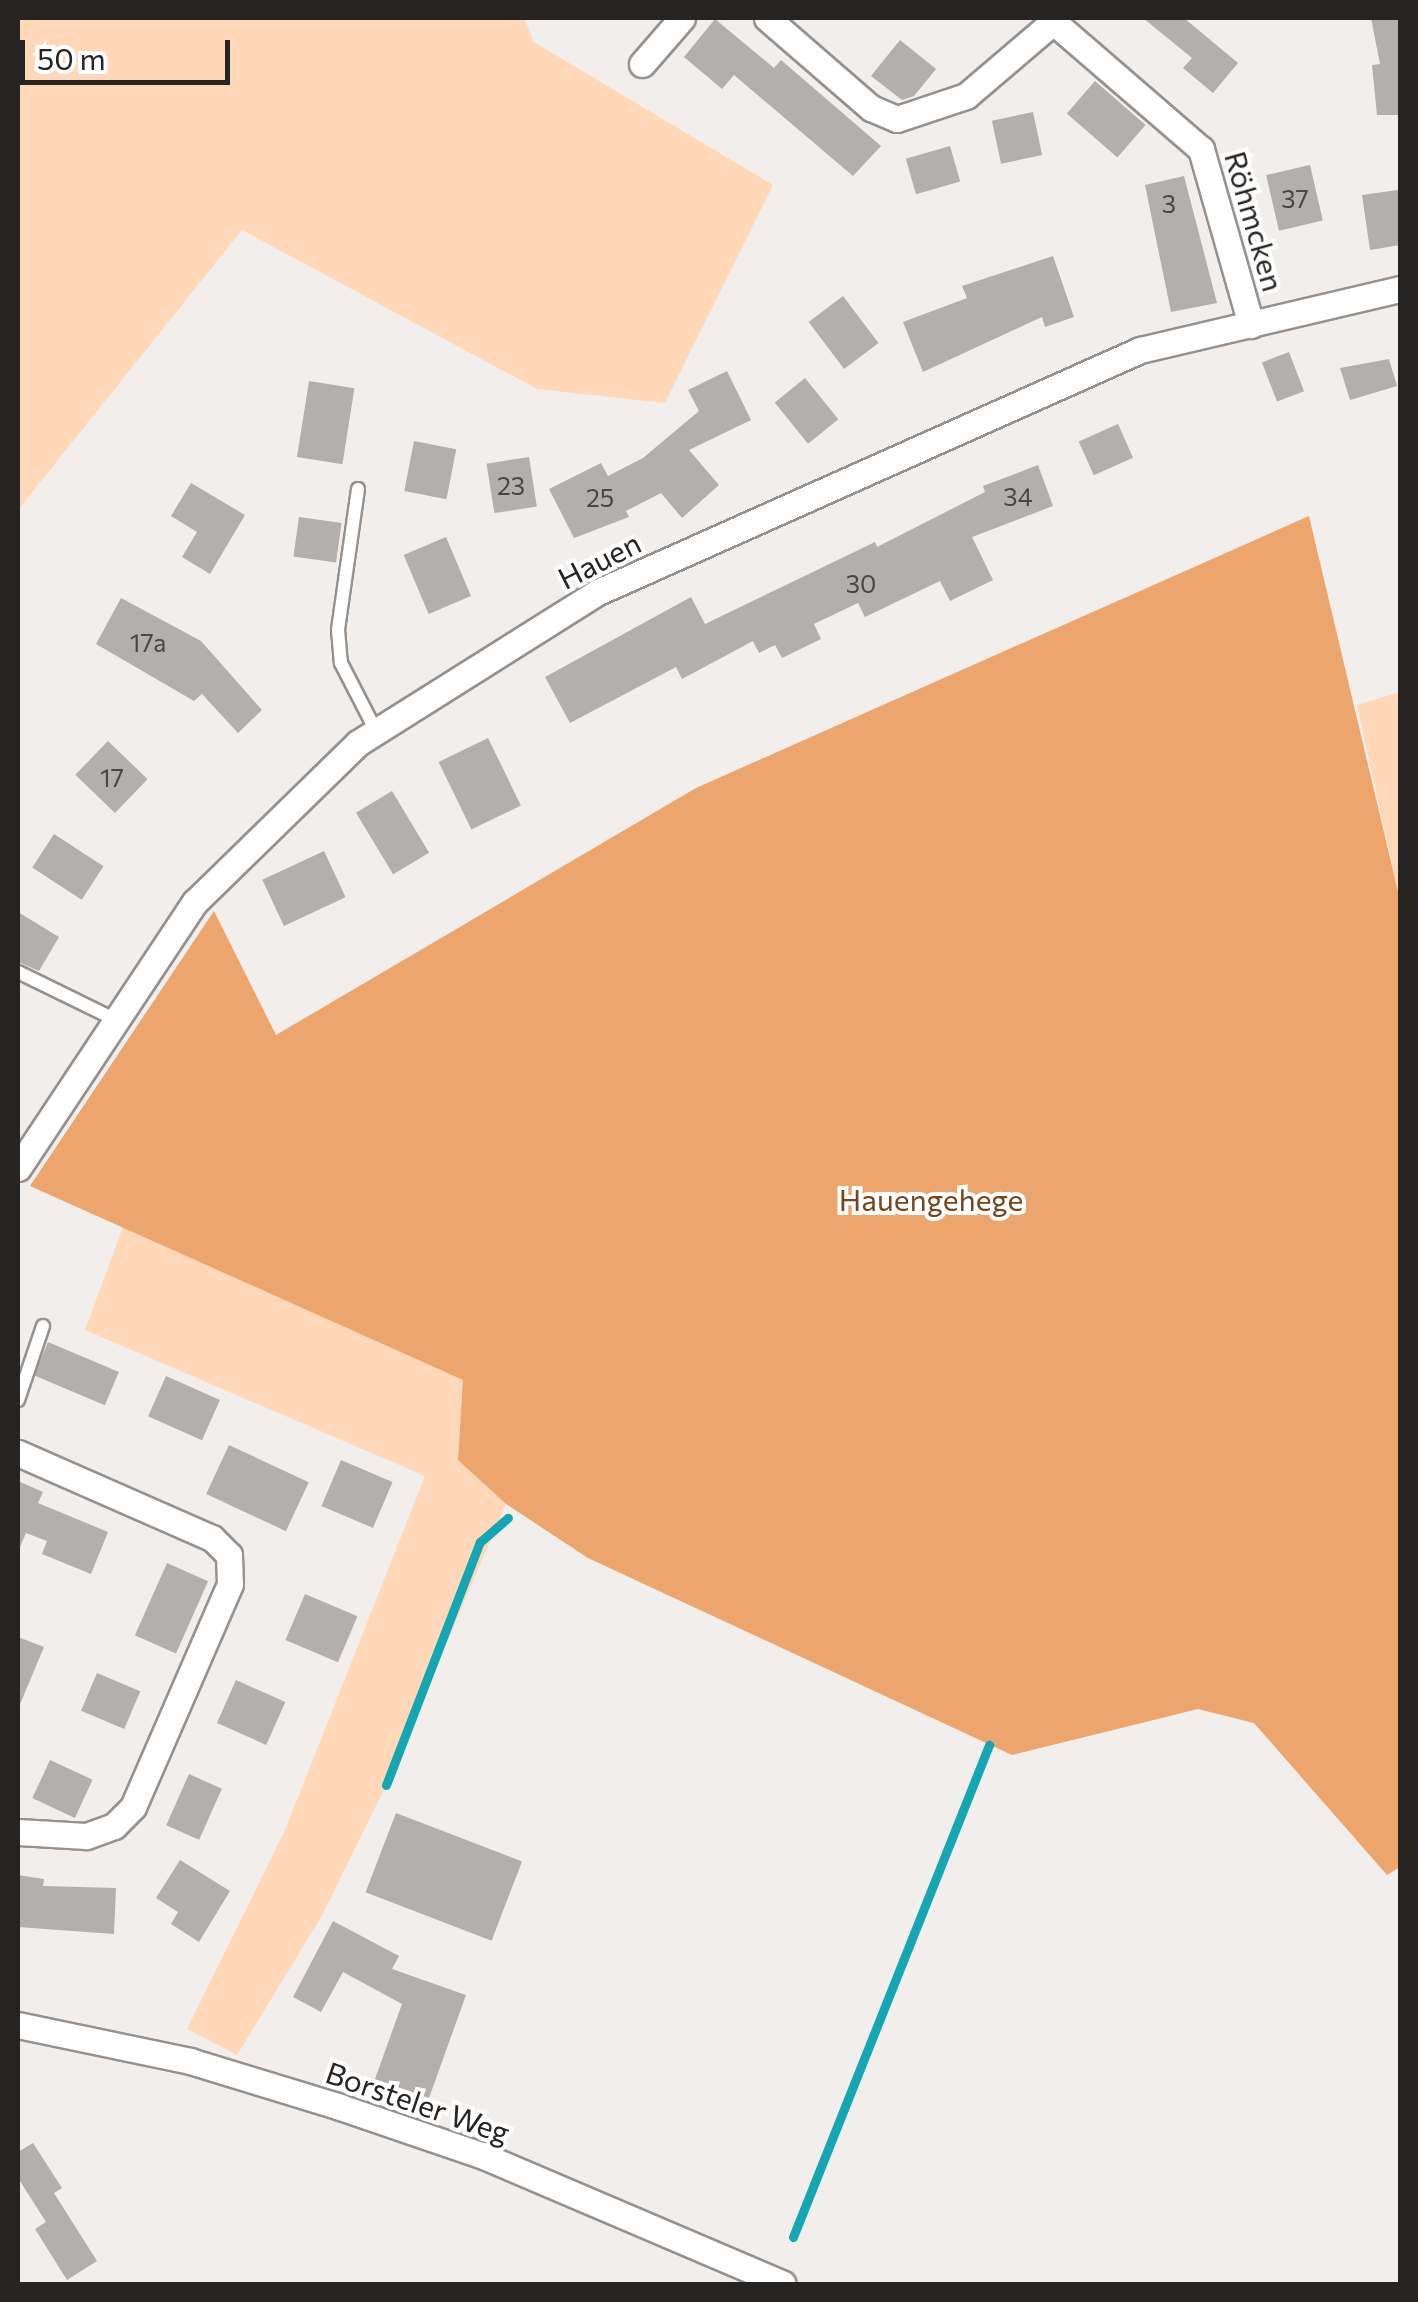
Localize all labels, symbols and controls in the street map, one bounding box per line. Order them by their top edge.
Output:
scale bar [25,20,235,82]
text: 50 m [37,39,106,76]
street label: Röhmcken [1218,147,1292,295]
house number: 37 [1281,183,1309,213]
house number: 3 [1162,188,1176,218]
house number: 23 [497,470,525,500]
house number: 34 [1003,481,1033,511]
house number: 25 [586,482,614,512]
street label: Hauen [552,524,646,596]
house number: 30 [846,568,876,598]
house number: 17a [130,627,166,657]
house number: 17 [100,762,124,792]
park label: Hauengehege [839,1181,1023,1217]
street label: Borsteler Weg [321,2054,515,2150]

